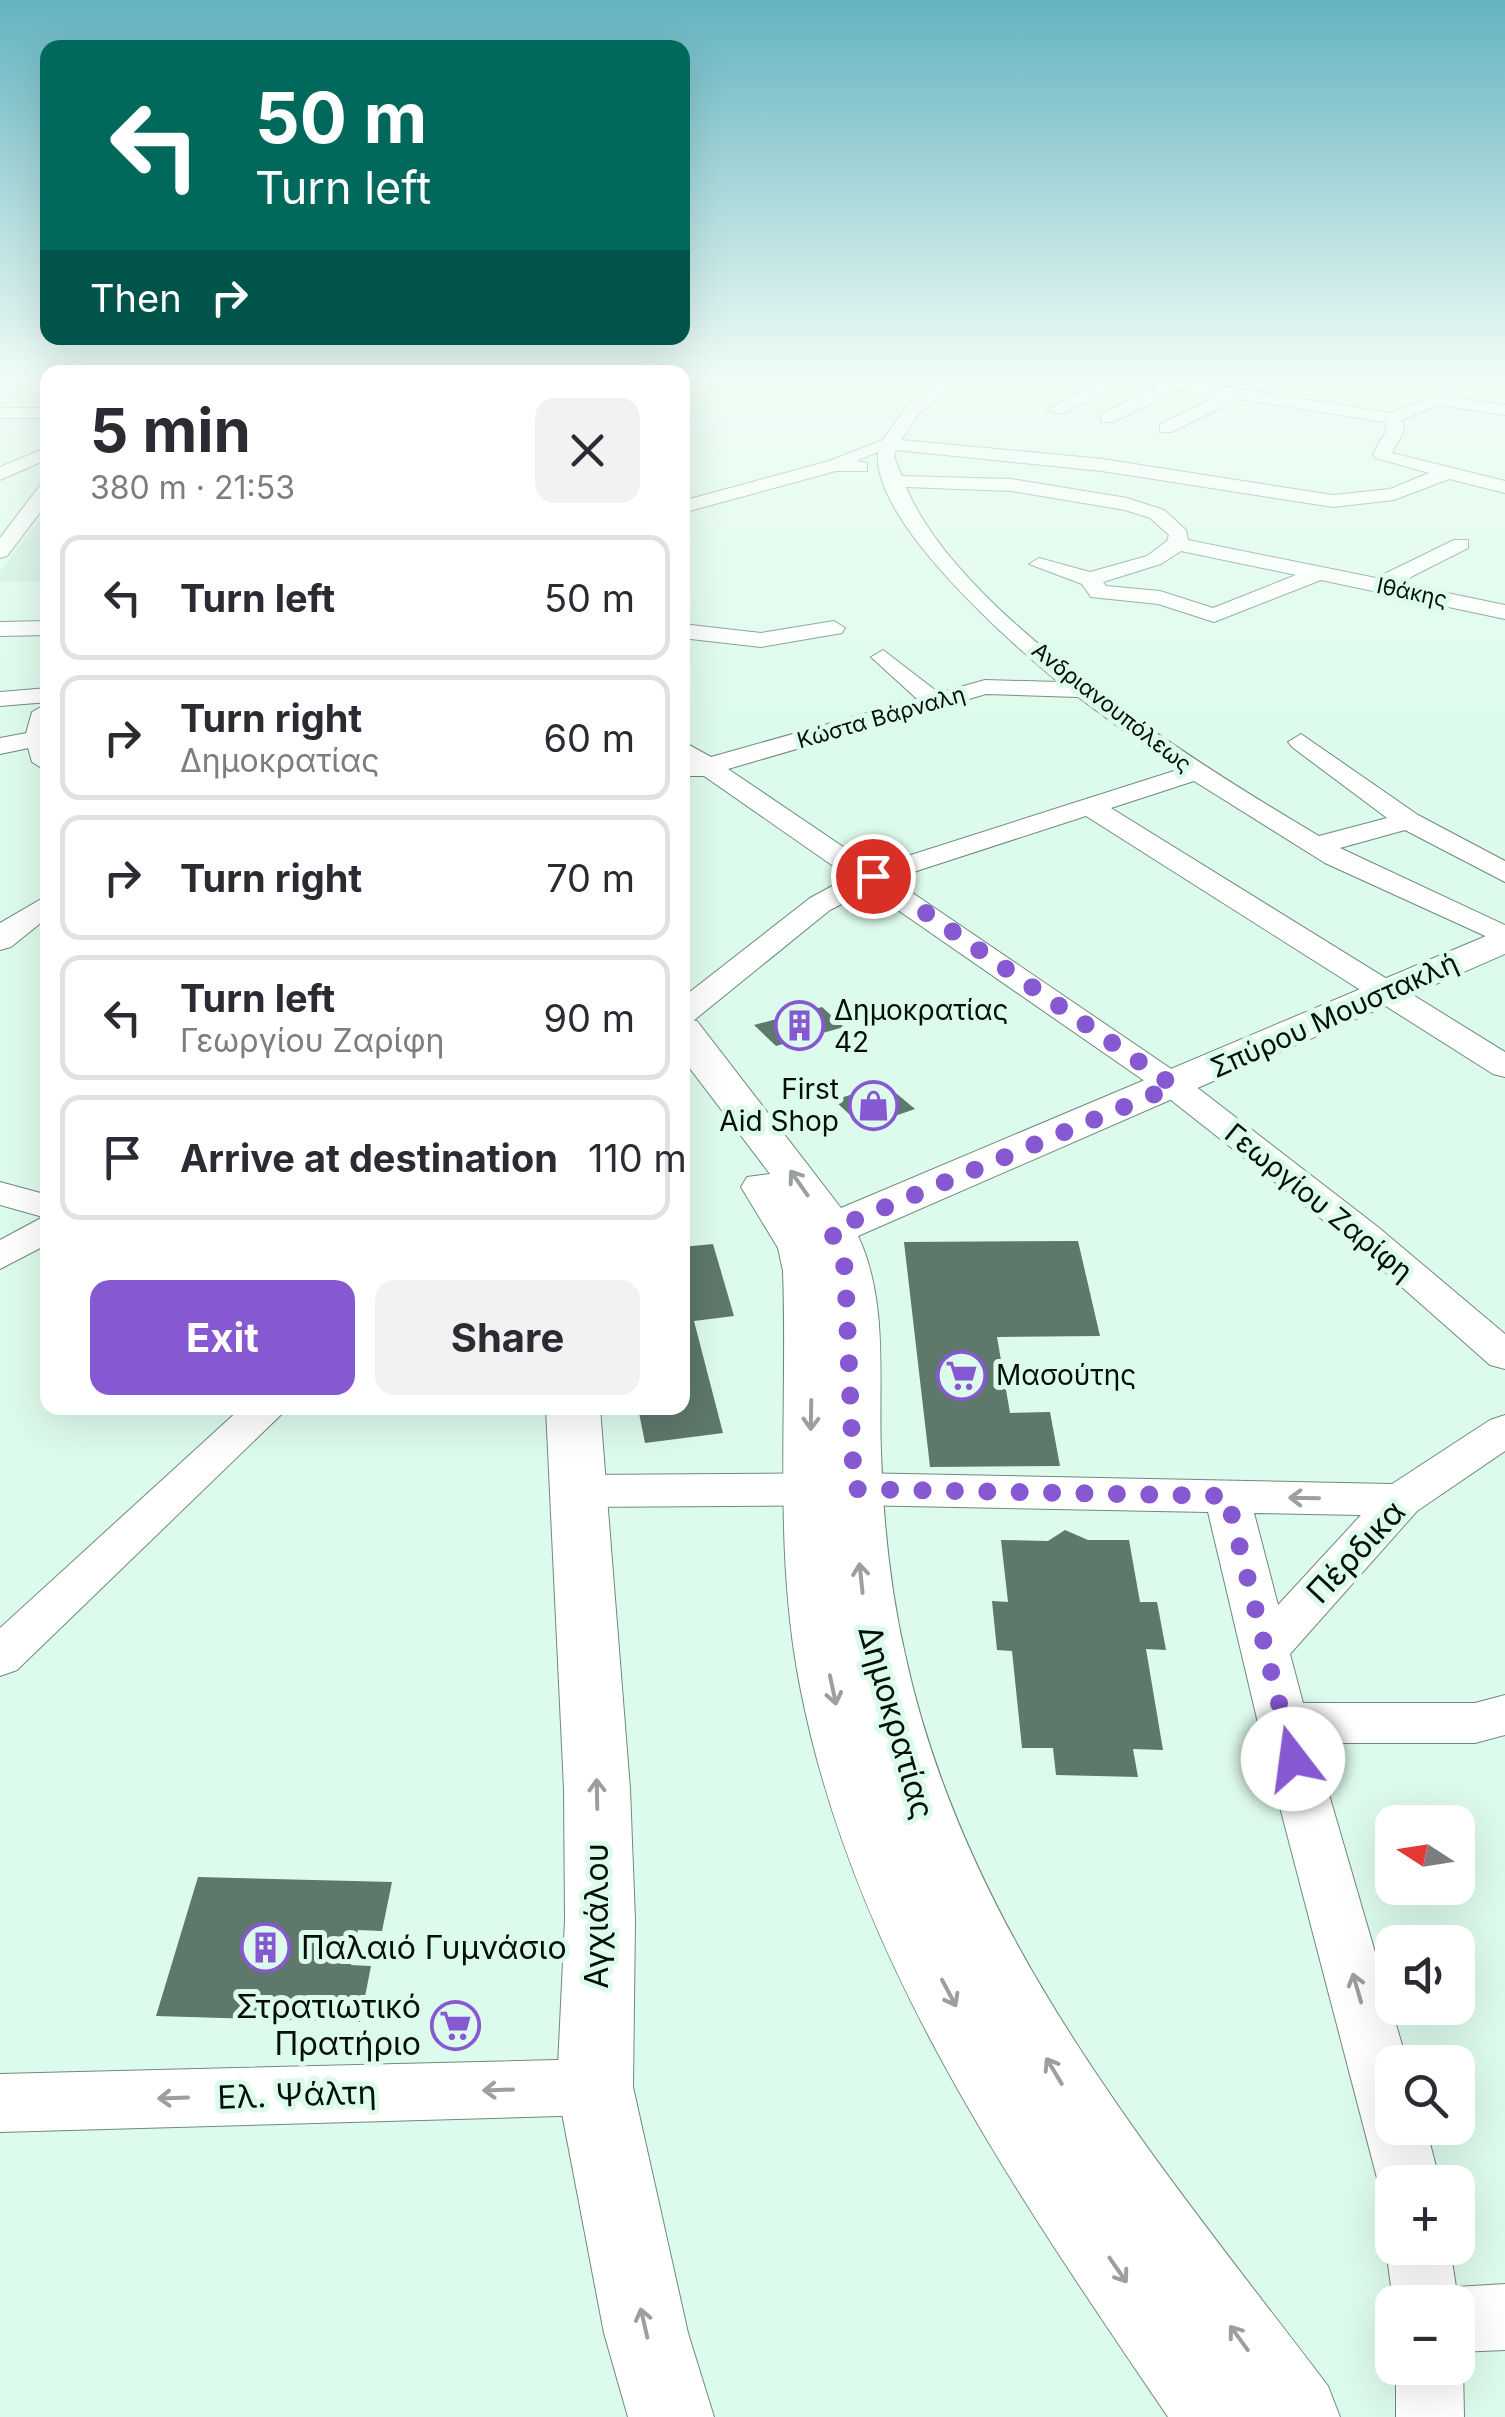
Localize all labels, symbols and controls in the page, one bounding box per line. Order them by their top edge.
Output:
text: 50 m [255,75,427,160]
icon: left [90,80,220,210]
text: Turn left [255,160,431,215]
icon: right [202,270,257,325]
text: Then [90,275,182,321]
text: 5 min [90,394,251,466]
button: close [535,398,640,503]
text: 380 m · 21:53 [90,468,295,507]
icon: left [95,570,150,625]
street label: Ιθάκης [1374,572,1450,612]
text: Turn left [180,575,335,621]
text: 50 m [544,575,635,621]
street label: Ανδριανουπόλεως [1027,637,1197,777]
street label: Κώστα Βάρναλη [794,681,968,753]
text: Turn right [180,695,362,741]
icon: right [95,710,150,765]
text: 60 m [543,715,635,761]
text: Δημοκρατίας [180,741,380,780]
pin [831,834,916,919]
icon: arrive [846,849,901,904]
icon: right [95,850,150,905]
text: Turn right [180,855,362,901]
text: 70 m [546,855,635,901]
street label: Σπύρου Μουστακλή [1205,945,1463,1085]
text: Turn left [180,975,335,1021]
icon: left [95,990,150,1045]
place label: Δημοκρατίας 42 [834,993,1009,1059]
text: 90 m [543,995,635,1041]
building icon: Δημοκρατίας 42 [773,1000,825,1052]
text: Γεωργίου Ζαρίφη [180,1021,444,1060]
place label: First Aid Shop [719,1072,839,1138]
shop icon: First Aid Shop [848,1079,900,1131]
street label: Γεωργίου Ζαρίφη [1218,1116,1420,1288]
icon: arrive [95,1130,150,1185]
text: Arrive at destination [180,1135,558,1181]
text: 110 m [588,1135,687,1181]
one-way arrow [789,1169,810,1197]
button: Exit [90,1280,355,1395]
button: Share [375,1280,640,1395]
supermarket icon: Μασούτης [935,1349,987,1401]
place label: Μασούτης [996,1358,1136,1392]
one-way arrow [802,1398,821,1430]
one-way arrow [1288,1488,1320,1508]
street label: Πέρδικα [1298,1492,1413,1611]
one-way arrow [851,1562,870,1594]
street label: Δημοκρατίας [850,1621,943,1823]
one-way arrow [824,1673,843,1705]
position arrow [1241,1707,1345,1811]
one-way arrow [587,1778,606,1810]
north arrow [1375,1805,1475,1905]
map controls [1375,1805,1475,2385]
street label: Αγχιάλου [577,1843,616,1989]
building icon: Παλαιό Γυμνάσιο [240,1922,292,1974]
button: sound [1375,1925,1475,2025]
place label: Παλαιό Γυμνάσιο [301,1928,567,1967]
one-way arrow [1347,1972,1365,2004]
one-way arrow [940,1977,959,2007]
place label: Στρατιωτικό Πρατήριο [236,1987,421,2063]
supermarket icon: Στρατιωτικό Πρατήριο [430,1999,482,2051]
button: search [1375,2045,1475,2145]
one-way arrow [1044,2057,1064,2086]
street label: Ελ. Ψάλτη [217,2072,377,2117]
one-way arrow [482,2080,514,2099]
one-way arrow [157,2089,189,2108]
button: + [1375,2165,1475,2265]
one-way arrow [1107,2255,1128,2283]
button: − [1375,2285,1475,2385]
one-way arrow [634,2308,653,2340]
one-way arrow [1229,2325,1250,2352]

